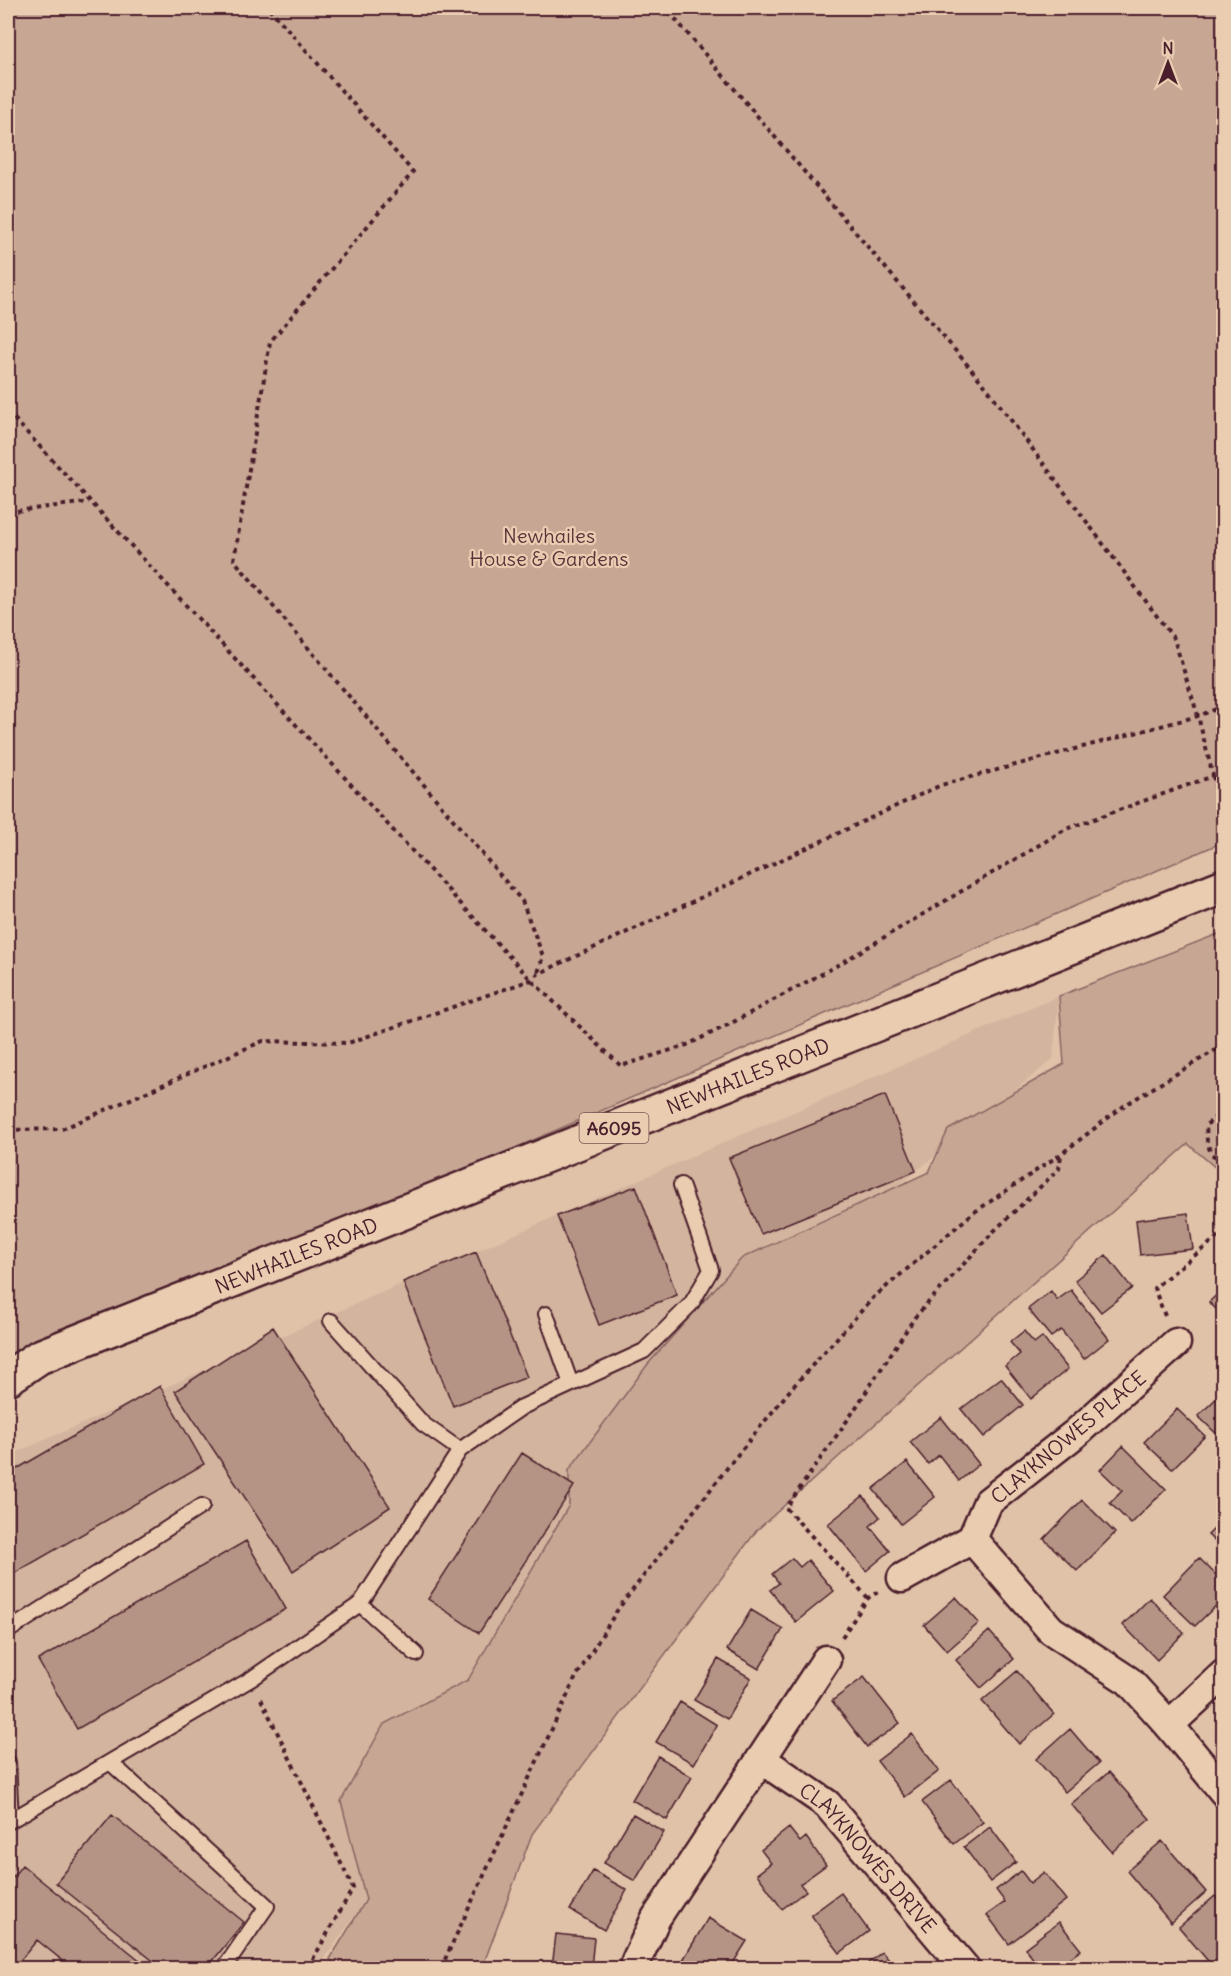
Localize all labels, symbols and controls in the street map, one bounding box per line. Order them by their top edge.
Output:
north arrow [1138,33,1198,93]
text: N [1162,38,1174,58]
park label: Newhailes House & Gardens [470,523,628,571]
street label: NEWHAILES ROAD [663,1032,833,1119]
road number: A6095 [580,1113,648,1143]
street label: NEWHAILES ROAD [211,1211,381,1298]
street label: CLAYKNOWES PLACE [985,1365,1151,1509]
street label: CLAYKNOWES DRIVE [795,1777,942,1938]

